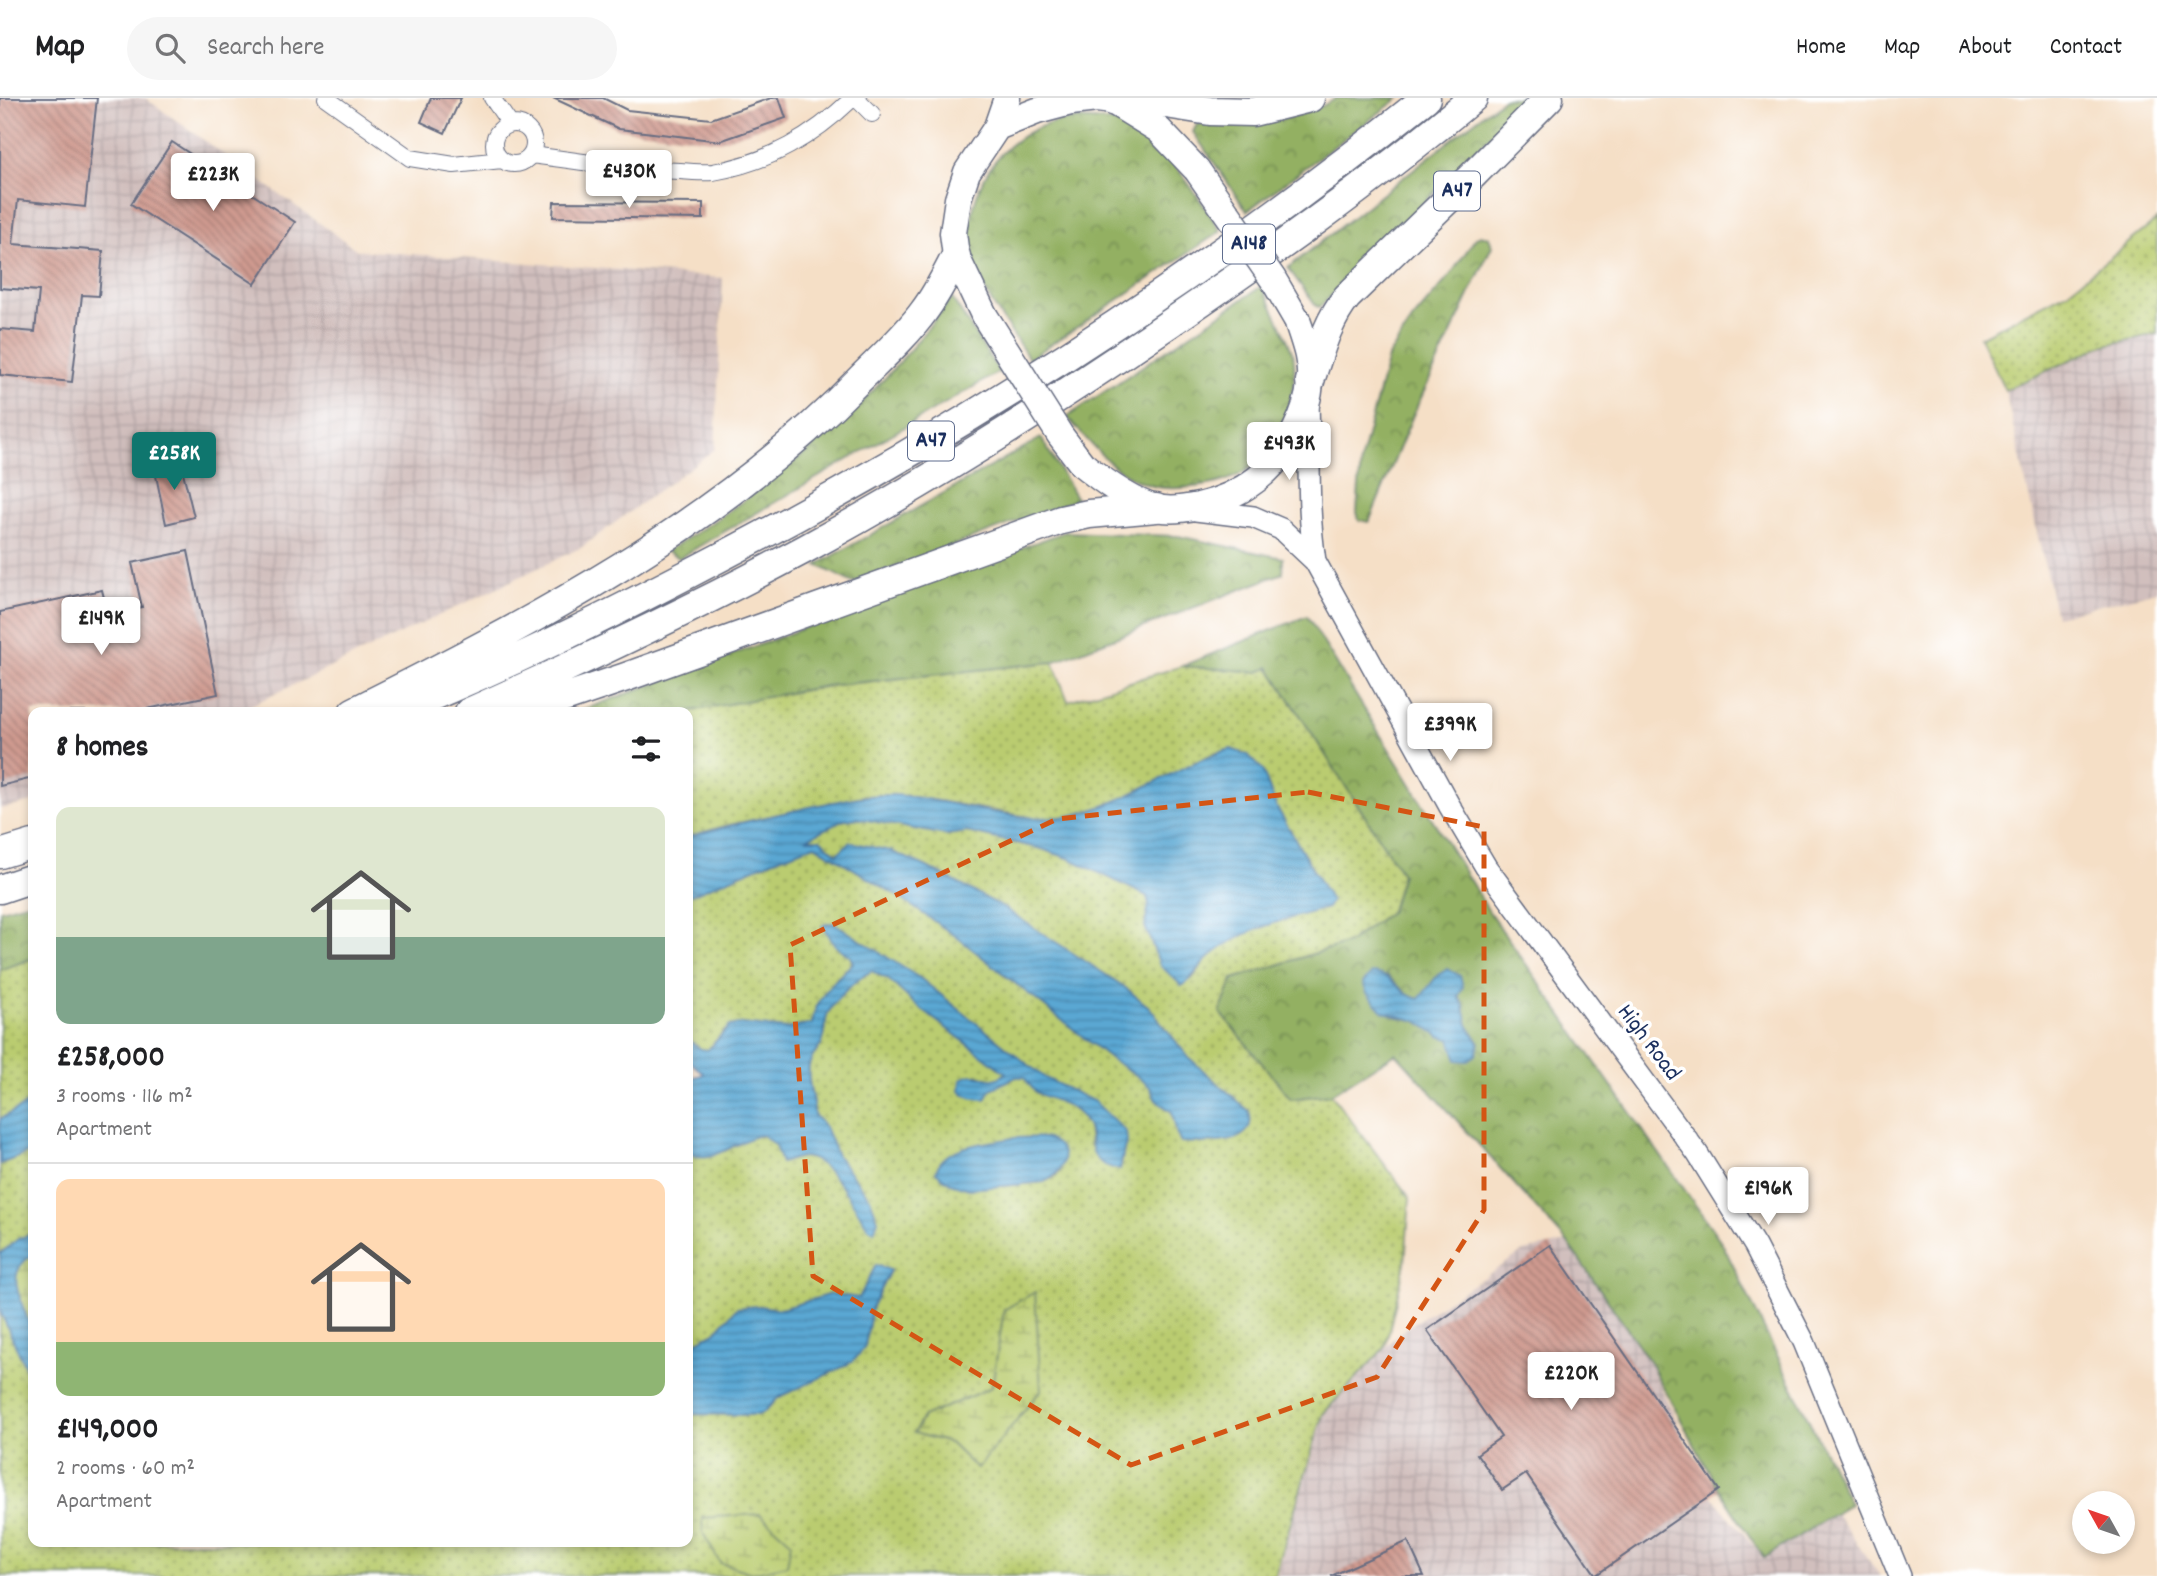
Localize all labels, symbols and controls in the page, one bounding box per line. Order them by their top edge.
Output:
search box [127,17,617,80]
text: Map [35,25,85,72]
icon: search [151,29,189,67]
text: Search here [207,30,325,67]
text: Home [1796,31,1846,65]
text: Map [1884,31,1920,65]
text: About [1958,31,2012,65]
text: Contact [2050,31,2122,65]
pin: £430K [580,150,678,210]
pin: £223K [164,153,262,213]
text: £430K [602,156,656,189]
text: £223K [187,159,239,192]
road number: A47 [1434,172,1480,211]
road number: A148 [1223,225,1275,264]
road number: A47 [908,422,954,460]
pin: £493K [1240,422,1338,482]
text: £493K [1263,428,1315,461]
pin: £258K [125,432,223,492]
text: £258K [148,438,200,471]
pin: £149K [52,598,150,657]
text: £149K [77,603,125,636]
pin: £399K [1401,704,1499,763]
text: £399K [1423,709,1477,742]
text: 8 homes [56,728,148,771]
icon: filters [627,730,665,768]
icon: home [298,852,424,978]
street label: High Road [1608,997,1688,1089]
text: £258,000 [56,1038,165,1081]
text: 3 rooms · 116 m² [56,1081,193,1114]
text: Apartment [56,1114,152,1147]
pin: £196K [1719,1168,1817,1227]
text: £196K [1744,1173,1792,1206]
icon: home [298,1224,424,1350]
pin: £220K [1522,1352,1620,1412]
text: £220K [1544,1358,1598,1391]
text: £149,000 [56,1410,159,1453]
text: 2 rooms · 60 m² [56,1453,195,1486]
text: Apartment [56,1486,152,1519]
north arrow [2072,1491,2135,1554]
map controls [2072,1491,2135,1554]

